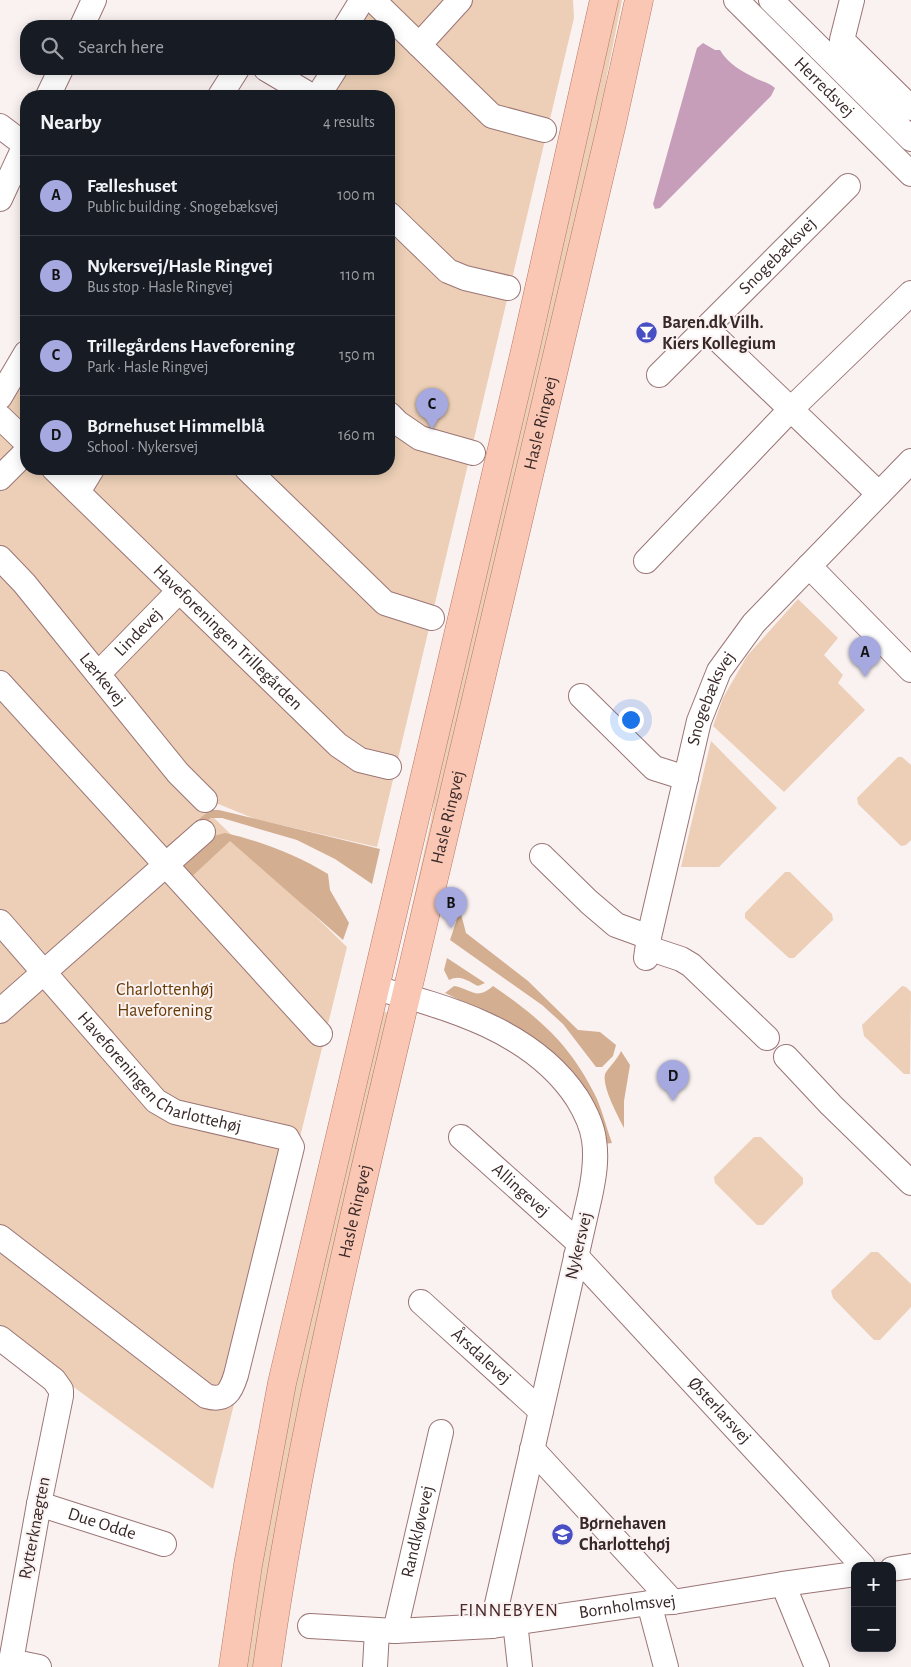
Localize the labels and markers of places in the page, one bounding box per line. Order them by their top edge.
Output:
place label: Baren.dk Vilh. Kiers Kollegium [662,314,776,353]
bar icon: Baren.dk Vilh. Kiers Kollegium [634,321,658,345]
pin: C [416,388,448,429]
pin: A [849,636,881,677]
pin: B [435,887,467,928]
pin: D [657,1060,689,1101]
place label: Børnehaven Charlottehøj [579,1515,670,1554]
school or university icon: Børnehaven Charlottehøj [551,1522,575,1546]

